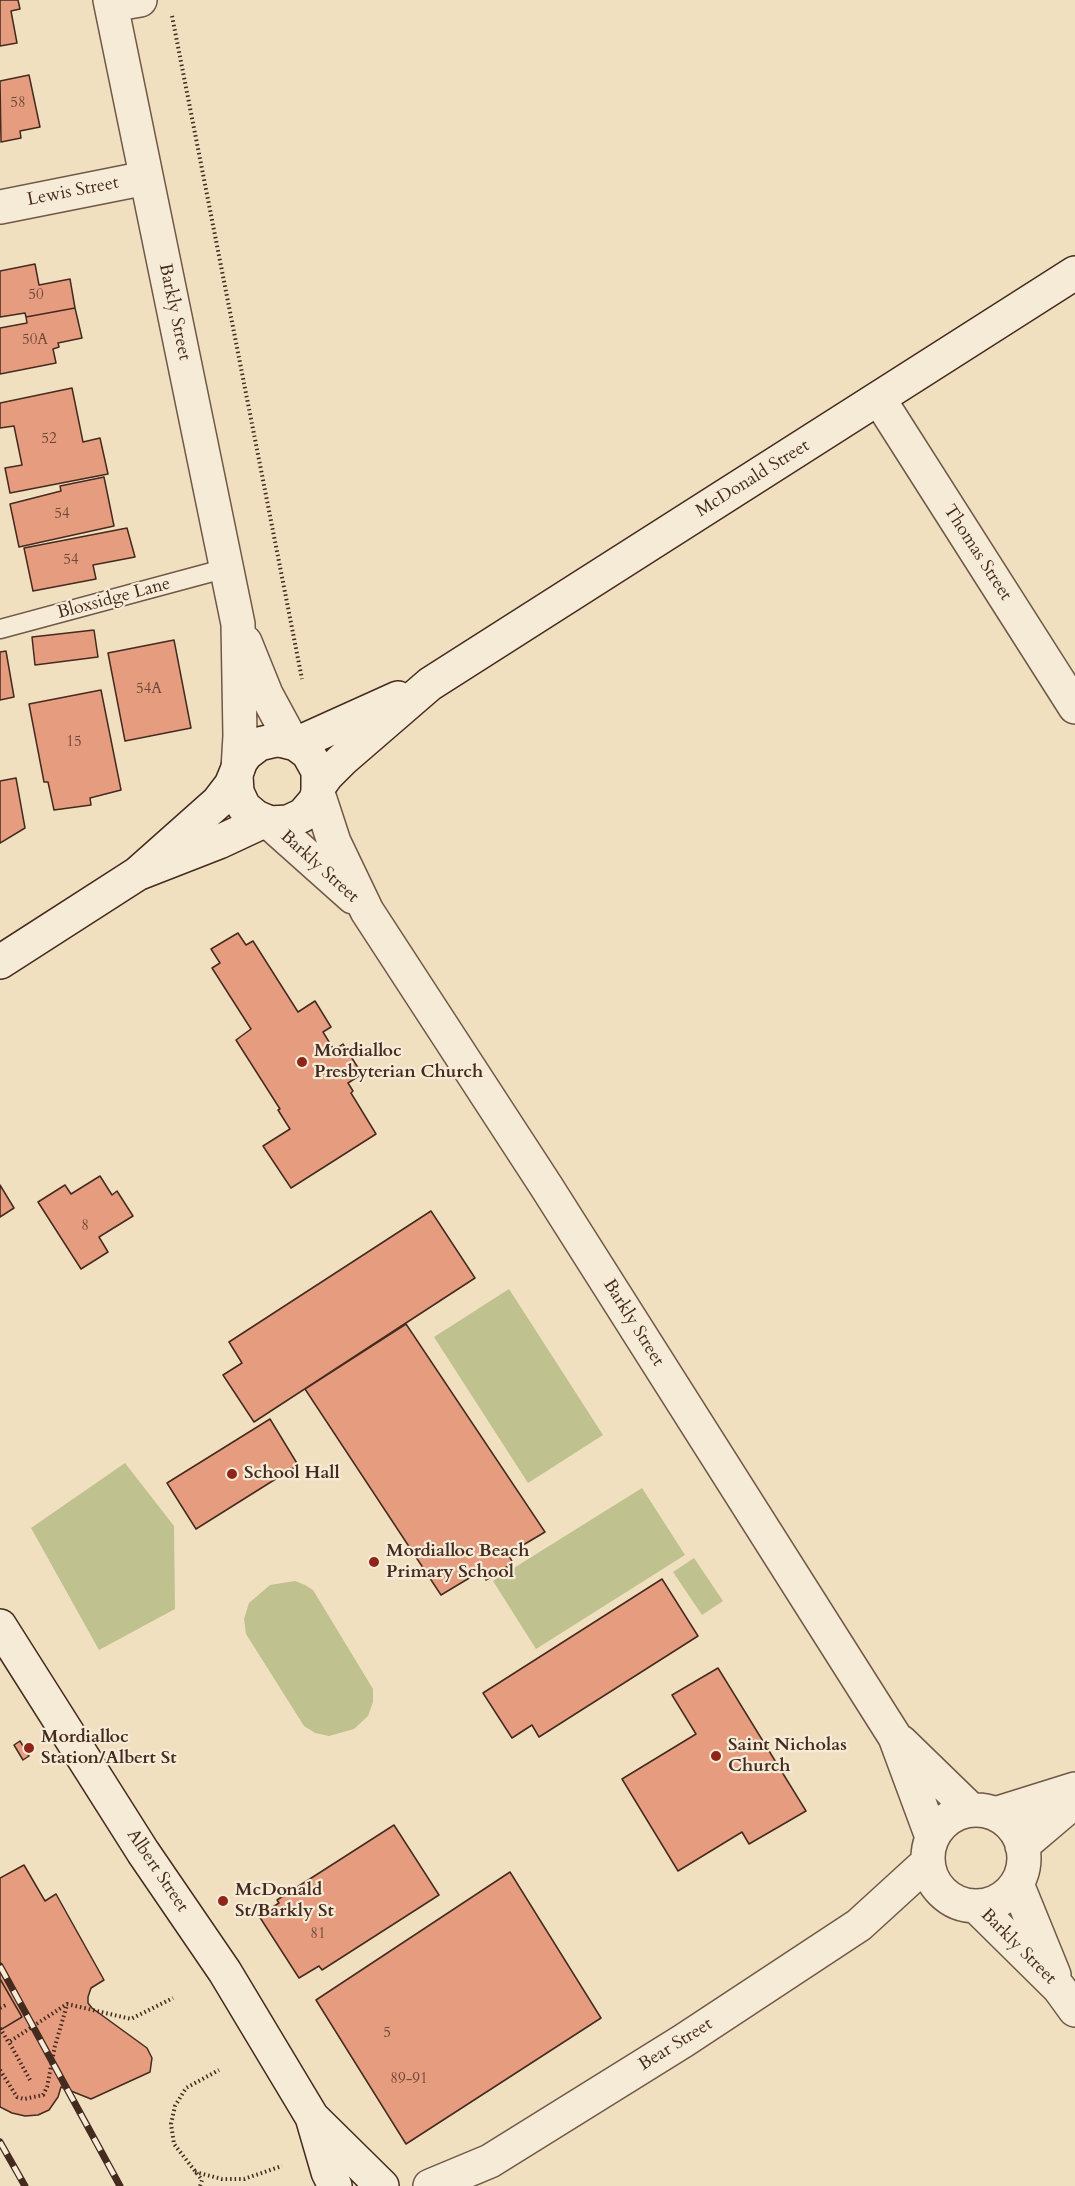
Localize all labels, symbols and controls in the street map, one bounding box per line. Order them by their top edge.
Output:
house number: 58 [10,95,26,113]
street label: Lewis Street [25,173,121,211]
street label: Barkly Street [153,262,195,362]
house number: 50 [28,287,44,305]
house number: 50A [22,332,48,350]
house number: 52 [41,431,57,449]
street label: McDonald Street [692,435,814,523]
street label: Thomas Street [938,501,1016,605]
house number: 54 [54,506,70,524]
house number: 54 [63,552,79,570]
street label: Bloxsidge Lane [55,574,173,624]
house number: 54A [136,681,162,699]
house number: 15 [66,734,82,752]
street label: Barkly Street [275,826,363,908]
place label: Mordialloc Presbyterian Church [314,1041,483,1084]
marker: Mordialloc Presbyterian Church [295,1055,309,1069]
house number: 8 [81,1218,89,1236]
street label: Barkly Street [598,1276,668,1370]
place label: School Hall [244,1463,340,1485]
marker: School Hall [225,1467,239,1481]
place label: Mordialloc Beach Primary School [386,1541,529,1584]
marker: Mordialloc Beach Primary School [367,1555,381,1569]
place label: Mordialloc Station/Albert St [41,1727,177,1770]
place label: Saint Nicholas Church [728,1735,847,1778]
marker: Mordialloc Station/Albert St [22,1741,36,1755]
marker: Saint Nicholas Church [709,1749,723,1763]
street label: Albert Street [121,1825,193,1917]
place label: McDonald St/Barkly St [235,1880,334,1922]
marker: McDonald St/Barkly St [216,1894,230,1908]
street label: Barkly Street [976,1905,1060,1989]
house number: 81 [310,1926,326,1944]
street label: Bear Street [635,2014,717,2076]
house number: 5 [383,2025,391,2043]
house number: 89-91 [390,2071,428,2089]

